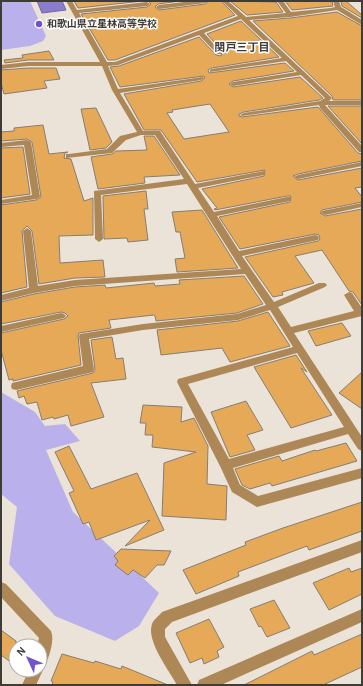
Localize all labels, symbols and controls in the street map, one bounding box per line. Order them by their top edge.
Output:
place label: 和歌山県立星林高等学校 [47,18,157,29]
marker: 和歌山県立星林高等学校 [34,19,44,29]
district label: 関戸三丁目 [215,42,270,53]
north arrow [8,638,48,678]
text: N [15,645,28,658]

